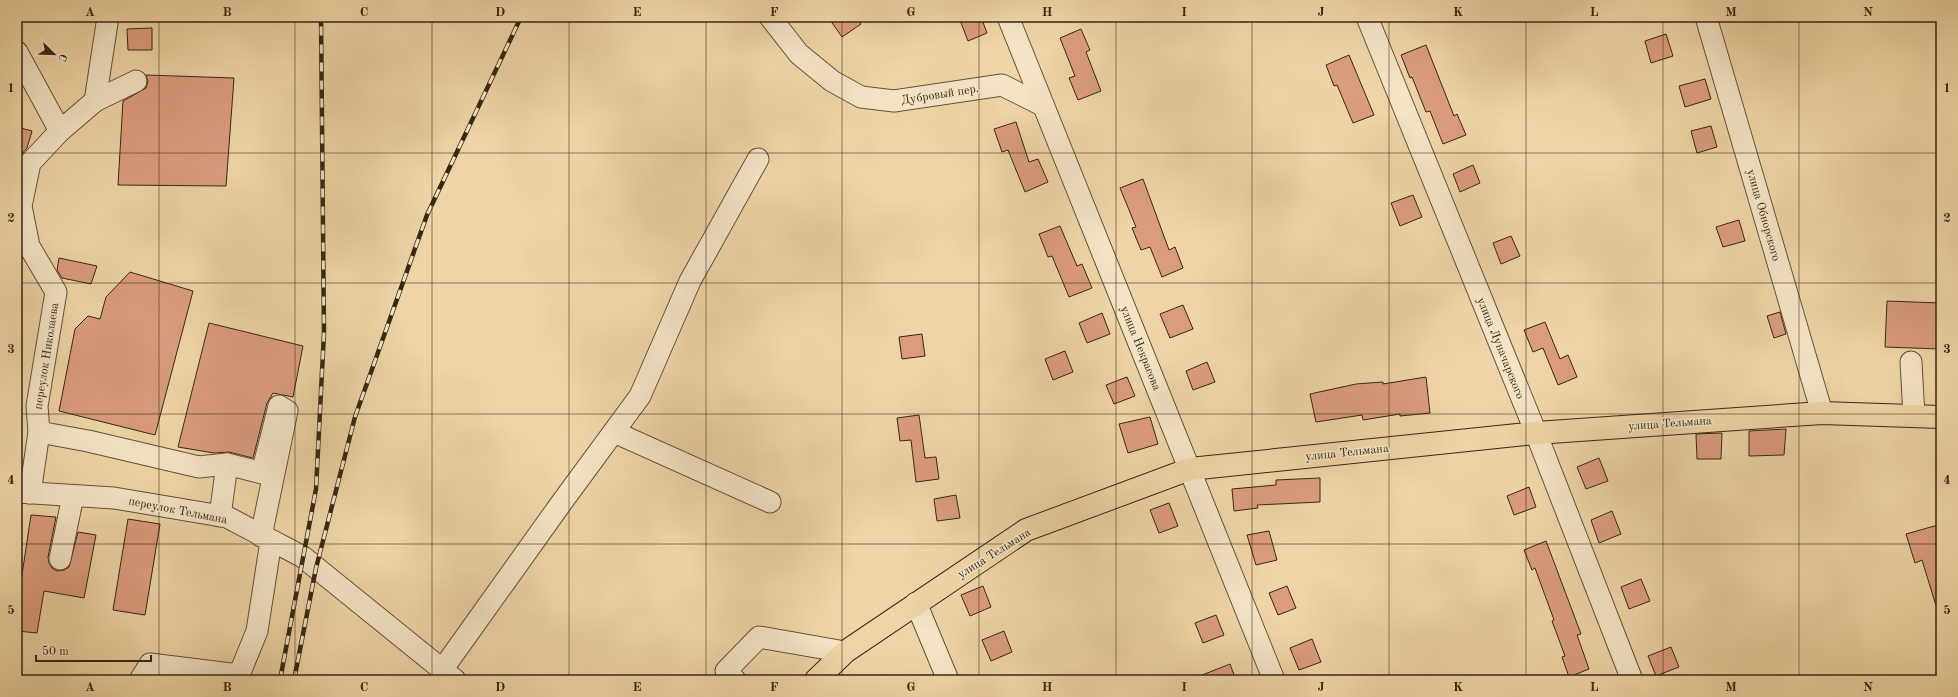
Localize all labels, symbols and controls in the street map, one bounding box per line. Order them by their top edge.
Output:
text: A [85,6,95,19]
text: B [222,6,232,19]
text: C [360,6,368,19]
text: D [495,6,505,19]
text: E [633,6,642,19]
text: F [770,6,779,19]
text: G [906,6,916,19]
text: H [1042,6,1053,19]
text: I [1181,6,1187,19]
text: J [1317,6,1325,19]
text: K [1453,6,1463,19]
text: L [1590,6,1599,19]
text: M [1725,6,1737,19]
text: N [1863,6,1873,19]
north arrow [34,34,74,74]
text: С [55,52,68,63]
text: 1 [7,82,15,95]
text: 1 [1943,82,1951,95]
street label: Дубровый пер. [900,83,980,107]
street label: улица Обнорского [1744,168,1782,263]
text: 2 [7,212,15,225]
text: 2 [1943,212,1951,225]
street label: улица Луначарского [1474,296,1526,401]
street label: переулок Николаева [33,302,61,410]
street label: улица Некрасова [1118,304,1163,392]
text: 3 [7,343,15,356]
text: 3 [1943,343,1951,356]
street label: улица Тельмана [1628,415,1712,433]
street label: улица Тельмана [1305,443,1389,463]
text: 4 [7,474,15,487]
text: 4 [1943,474,1951,487]
street label: переулок Тельмана [127,495,228,526]
street label: улица Тельмана [956,527,1033,581]
text: 5 [7,604,15,617]
text: 5 [1943,604,1951,617]
scale bar [36,637,151,663]
text: 50 m [42,645,69,658]
text: A [85,681,95,694]
text: B [222,681,232,694]
text: C [360,681,368,694]
text: D [495,681,505,694]
text: E [633,681,642,694]
text: F [770,681,779,694]
text: G [906,681,916,694]
text: H [1042,681,1053,694]
text: I [1181,681,1187,694]
text: J [1317,681,1325,694]
text: K [1453,681,1463,694]
text: L [1590,681,1599,694]
text: M [1725,681,1737,694]
text: N [1863,681,1873,694]

